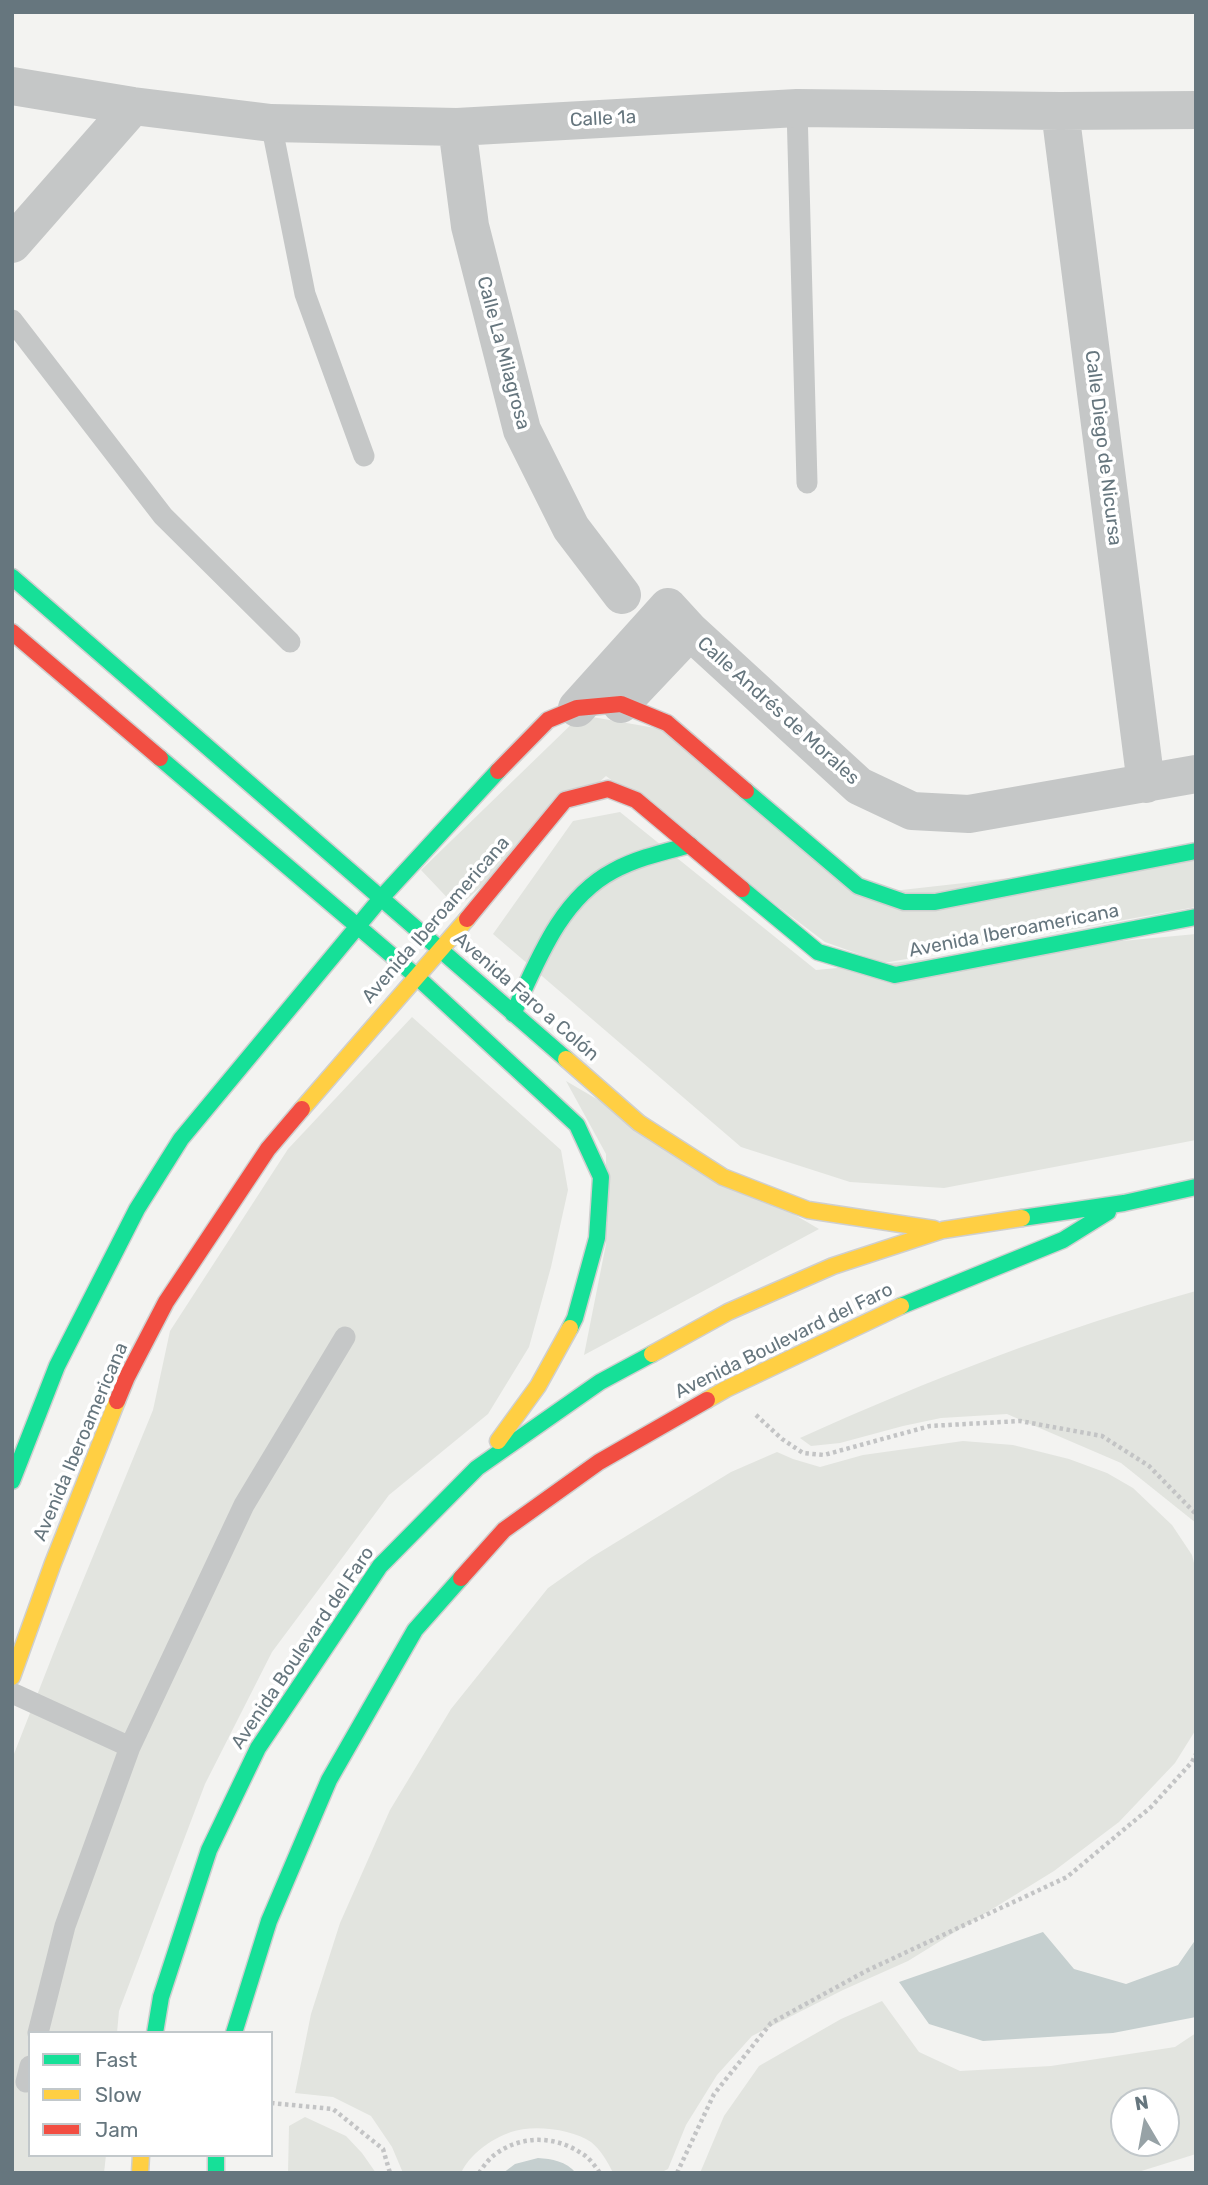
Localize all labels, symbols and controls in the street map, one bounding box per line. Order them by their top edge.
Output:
street label: Calle 1a [569,106,637,132]
street label: Calle La Milagrosa [472,274,534,432]
street label: Calle Diego de Nicursa [1080,349,1126,547]
street label: Calle Andrés de Morales [692,632,864,790]
street label: Avenida Iberoamericana [357,832,515,1008]
street label: Avenida Iberoamericana [907,899,1121,963]
street label: Avenida Faro a Colón [449,928,603,1066]
street label: Avenida Boulevard del Faro [671,1278,897,1404]
street label: Avenida Iberoamericana [29,1339,133,1545]
street label: Avenida Boulevard del Faro [227,1542,379,1754]
legend [28,2031,273,2157]
text: Fast [95,2047,137,2072]
text: Slow [95,2082,142,2107]
north arrow [1110,2087,1180,2157]
text: N [1133,2090,1150,2115]
text: Jam [95,2117,139,2142]

